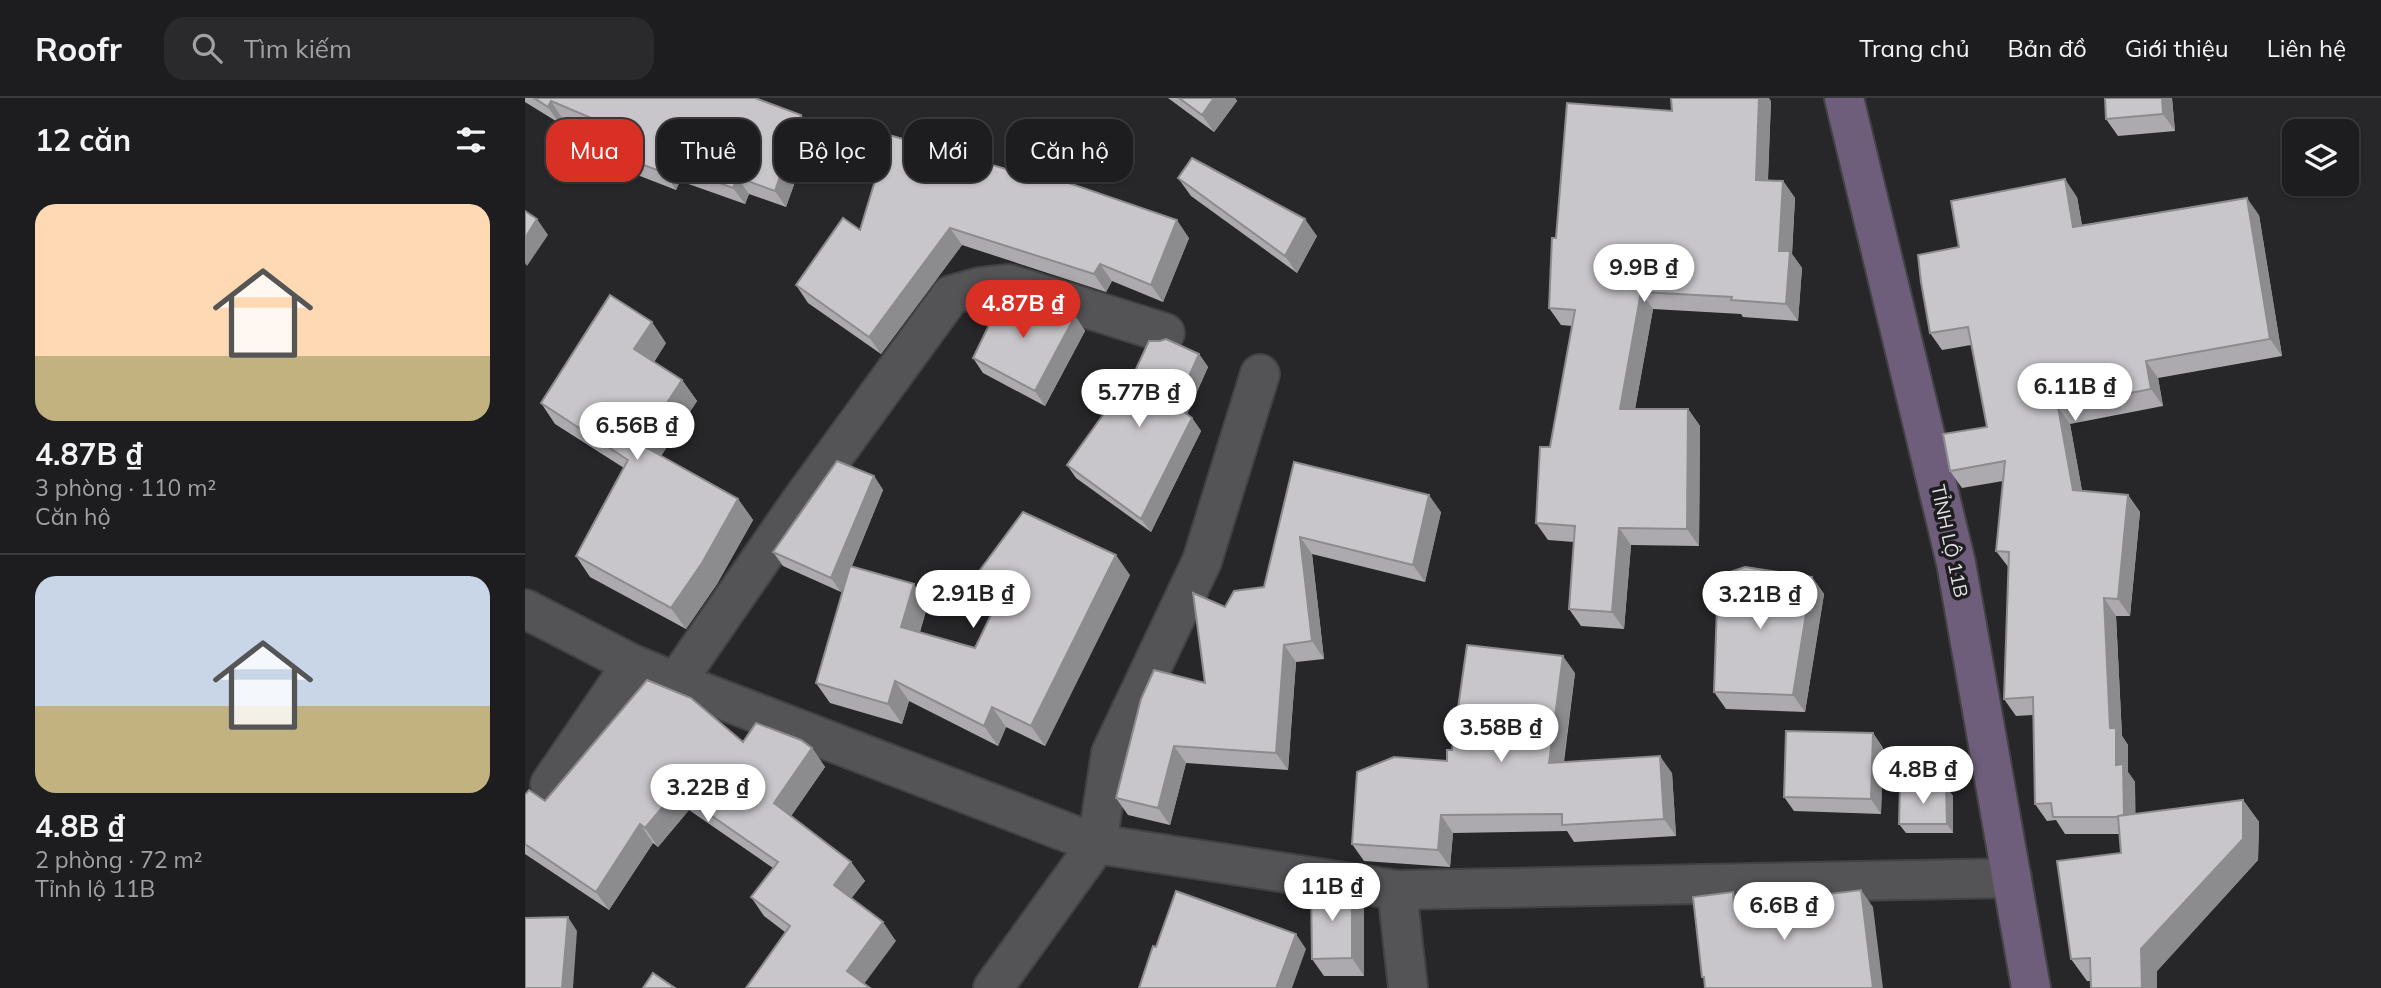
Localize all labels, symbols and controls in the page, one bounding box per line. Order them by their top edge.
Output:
search box [164,17,654,80]
text: Roofr [35,28,122,69]
icon: search [188,29,226,67]
text: Tìm kiếm [244,32,352,65]
text: Trang chủ [1859,33,1970,63]
text: Bản đồ [2008,33,2087,63]
text: Giới thiệu [2125,33,2229,63]
text: Liên hệ [2267,33,2346,63]
chip: Mua [546,119,643,182]
chip: Thuê [657,119,760,182]
chip: Bộ lọc [774,119,890,182]
chip: Mới [904,119,992,182]
chip: Căn hộ [1006,119,1133,182]
map controls [2282,119,2359,196]
button: layers [2282,119,2359,196]
text: 12 căn [35,121,131,159]
icon: filters [452,121,490,159]
pin: 9.9B ₫ [1587,244,1701,304]
icon: home [200,250,326,376]
text: 9.9B ₫ [1609,252,1679,281]
pin: 4.87B ₫ [958,280,1088,340]
text: 4.87B ₫ [981,288,1065,317]
pin: 6.11B ₫ [2010,364,2140,423]
pin: 5.77B ₫ [1074,370,1204,429]
text: 6.11B ₫ [2033,371,2117,400]
text: 5.77B ₫ [1097,377,1181,406]
pin: 6.56B ₫ [572,402,702,462]
text: 6.56B ₫ [595,410,679,439]
text: 4.87B ₫ [35,435,143,473]
text: 3 phòng · 110 m² [35,473,216,502]
street label: TỈNH LỘ 11B [1926,482,1974,600]
text: Căn hộ [35,502,111,531]
pin: 2.91B ₫ [908,570,1038,630]
pin: 3.21B ₫ [1695,572,1825,631]
text: 2.91B ₫ [931,578,1015,607]
text: 3.21B ₫ [1718,579,1802,608]
icon: home [200,622,326,748]
pin: 3.58B ₫ [1436,704,1566,764]
text: 3.58B ₫ [1459,712,1543,741]
pin: 4.8B ₫ [1866,746,1980,806]
text: 4.8B ₫ [1888,754,1958,783]
pin: 3.22B ₫ [643,764,773,824]
text: 3.22B ₫ [666,772,750,801]
text: 4.8B ₫ [35,807,125,845]
text: 2 phòng · 72 m² [35,845,202,874]
pin: 11B ₫ [1283,864,1381,923]
text: 11B ₫ [1300,871,1364,900]
text: Tỉnh lộ 11B [35,874,155,903]
pin: 6.6B ₫ [1727,882,1841,942]
text: 6.6B ₫ [1749,890,1819,919]

